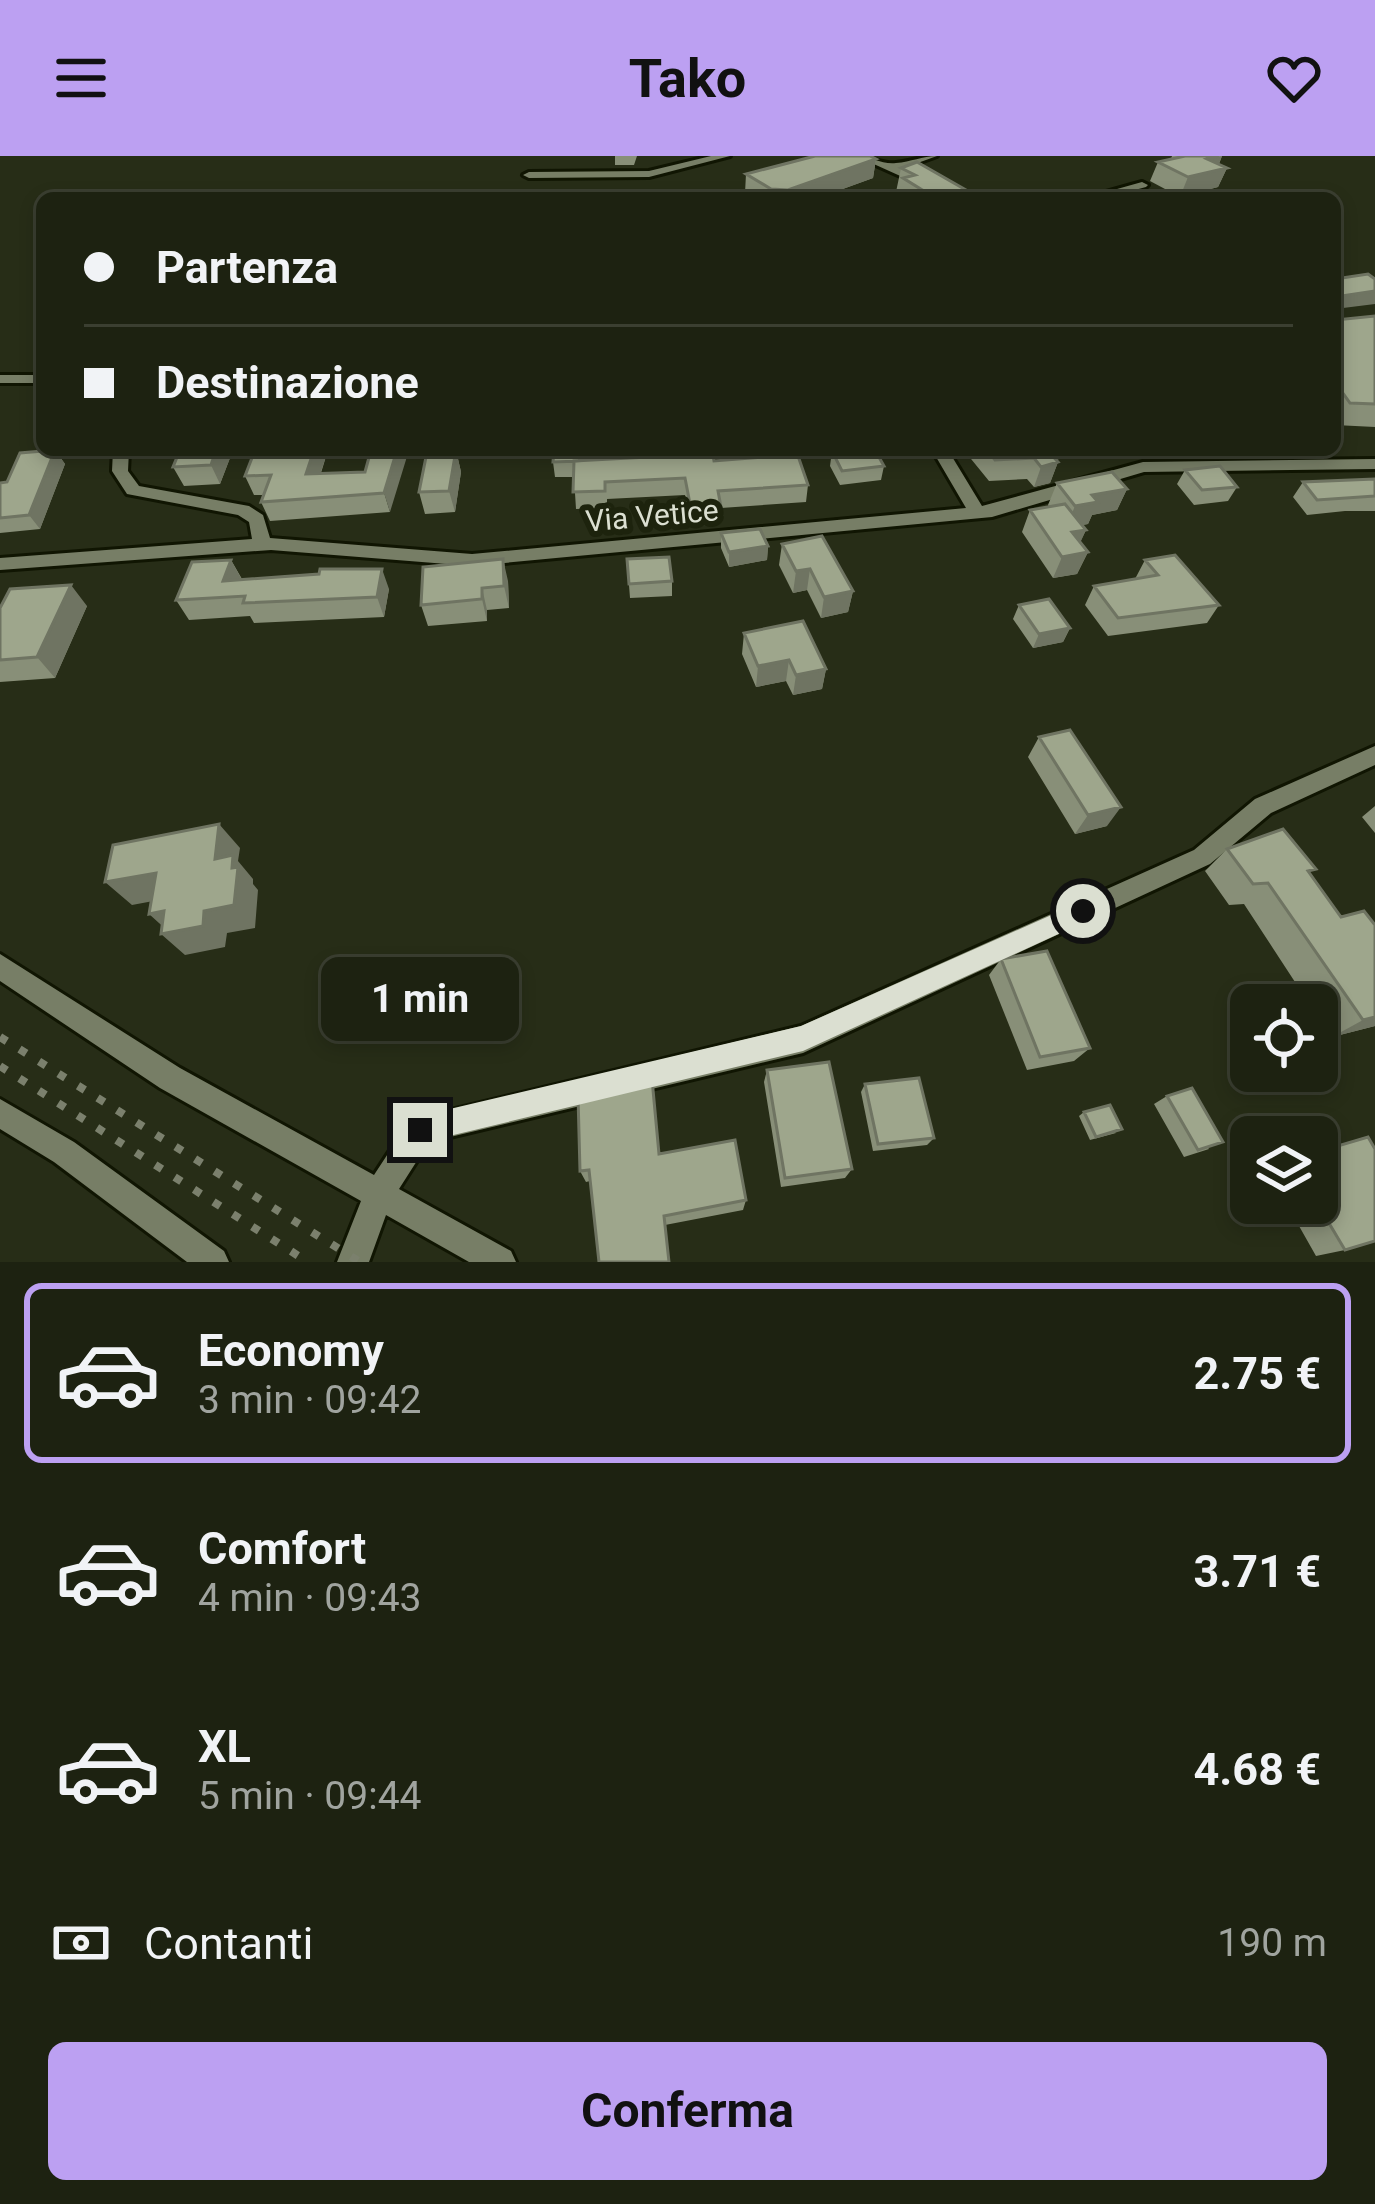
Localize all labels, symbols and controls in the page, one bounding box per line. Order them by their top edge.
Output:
icon: menu [48,45,114,111]
icon: heart [1261,45,1327,111]
text: Tako [629,47,746,110]
text: Partenza [156,241,338,294]
text: Destinazione [156,356,419,409]
street label: Via Vetice [584,492,720,539]
route start [1056,884,1110,938]
callout: 1 min [321,956,519,1040]
text: 1 min [371,976,469,1022]
map controls [1230,984,1338,1224]
button: locate [1230,984,1338,1092]
route end [393,1103,447,1157]
button: layers [1230,1116,1338,1224]
icon: car [54,1319,162,1427]
text: Economy [198,1324,384,1377]
text: 2.75 € [1193,1347,1321,1400]
text: 3 min · 09:42 [198,1377,421,1423]
icon: car [54,1517,162,1625]
text: Comfort [198,1522,366,1575]
text: 3.71 € [1193,1545,1321,1598]
text: 4 min · 09:43 [198,1575,421,1621]
icon: car [54,1715,162,1823]
text: XL [198,1720,251,1773]
text: 4.68 € [1193,1743,1321,1796]
text: 5 min · 09:44 [198,1773,421,1819]
icon: cash [48,1910,114,1976]
text: Contanti [144,1917,314,1970]
text: 190 m [1217,1920,1327,1966]
button: Conferma [48,2042,1327,2180]

